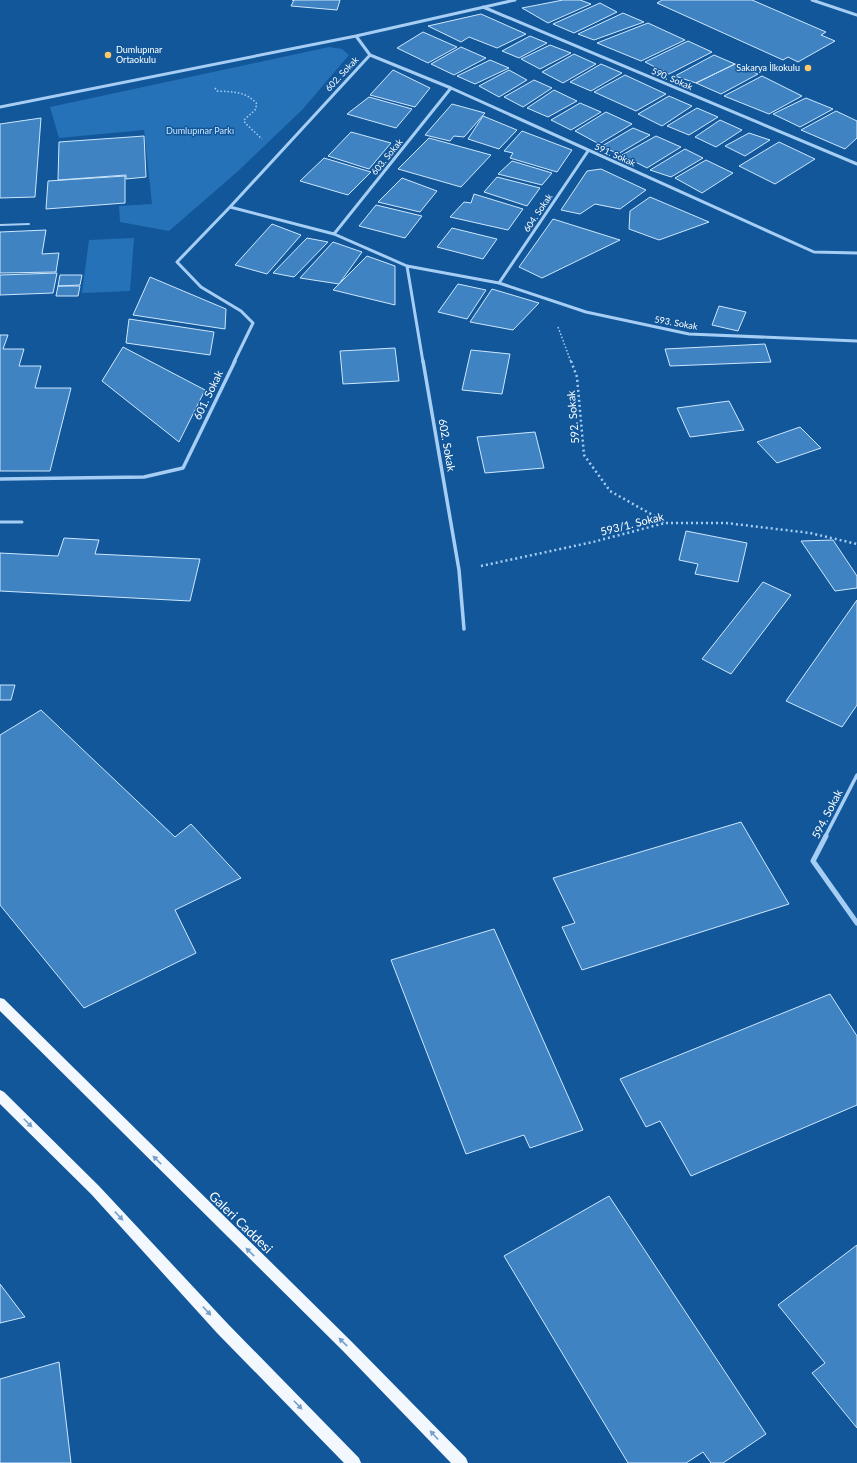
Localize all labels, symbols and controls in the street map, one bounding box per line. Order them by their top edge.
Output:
place label: Dumlupınar Ortaokulu [116,44,163,65]
marker: Dumlupınar Ortaokulu [103,50,113,60]
street label: 602. Sokak [323,54,361,93]
place label: Sakarya İlkokulu [736,62,800,73]
marker: Sakarya İlkokulu [803,63,813,73]
street label: 590. Sokak [650,65,695,92]
park label: Dumlupınar Parkı [166,125,234,136]
street label: 603. Sokak [369,136,405,177]
street label: 591. Sokak [593,141,638,169]
street label: 604. Sokak [521,191,555,234]
street label: 593. Sokak [654,313,699,332]
street label: 601. Sokak [190,368,225,422]
street label: 592. Sokak [564,389,581,444]
street label: 602. Sokak [436,418,459,473]
street label: 593/1. Sokak [599,509,665,538]
street label: 594. Sokak [809,787,845,841]
one-way arrow [23,1118,33,1128]
one-way arrow [152,1155,162,1165]
street label: Galeri Caddesi [206,1188,276,1256]
one-way arrow [114,1211,123,1221]
one-way arrow [245,1247,255,1256]
one-way arrow [202,1306,212,1316]
one-way arrow [338,1337,348,1347]
one-way arrow [293,1400,302,1410]
one-way arrow [430,1430,439,1440]

